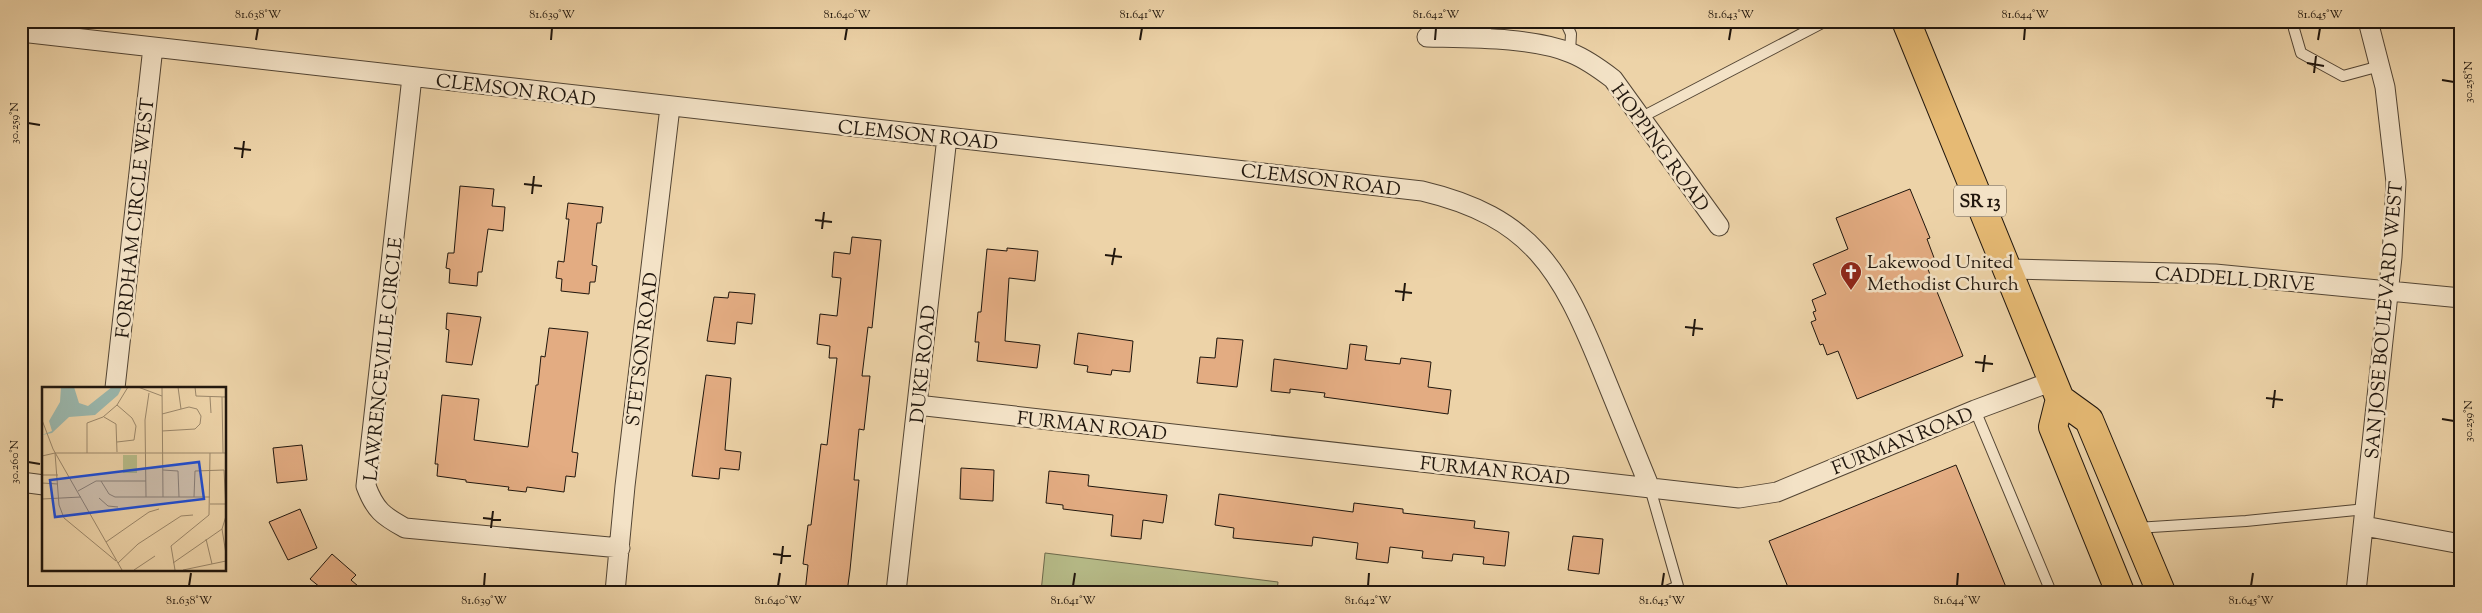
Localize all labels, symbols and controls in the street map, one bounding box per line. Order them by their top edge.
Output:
text: 81.638°W [235,6,282,24]
text: 81.639°W [529,6,575,24]
text: 81.640°W [823,6,871,24]
text: 81.641°W [1119,6,1165,24]
text: 81.642°W [1413,6,1460,24]
text: 81.643°W [1708,6,1755,24]
text: 81.644°W [2001,6,2049,24]
text: 81.645°W [2297,6,2343,24]
text: 30.258°N [2460,60,2478,103]
street label: CLEMSON ROAD [434,68,597,115]
street label: HOPPING ROAD [1603,79,1715,218]
street label: FORDHAM CIRCLE WEST [110,97,163,340]
text: 30.259°N [6,102,24,144]
street label: CLEMSON ROAD [836,115,999,158]
street label: CLEMSON ROAD [1239,158,1402,205]
street label: SAN JOSE BOULEVARD WEST [2360,180,2411,460]
road number: SR 13 [1954,186,2006,217]
street label: LAWRENCEVILLE CIRCLE [358,235,411,483]
place label: Lakewood United Methodist Church [1867,250,2019,299]
church icon: Lakewood United Methodist Church [1839,260,1863,291]
street label: CADDELL DRIVE [2154,261,2316,300]
street label: STETSON ROAD [621,271,666,428]
street label: DUKE ROAD [905,304,944,425]
inset map [42,387,226,570]
text: 30.259°N [2460,400,2478,442]
street label: FURMAN ROAD [1828,402,1978,483]
street label: FURMAN ROAD [1015,406,1168,449]
text: 30.260°N [6,440,24,484]
street label: FURMAN ROAD [1418,451,1571,494]
text: 81.638°W [166,592,213,610]
text: 81.639°W [461,592,507,610]
text: 81.640°W [754,592,802,610]
text: 81.641°W [1050,592,1096,610]
text: 81.642°W [1345,592,1392,610]
text: 81.643°W [1639,592,1686,610]
text: 81.644°W [1933,592,1981,610]
text: 81.645°W [2228,592,2274,610]

